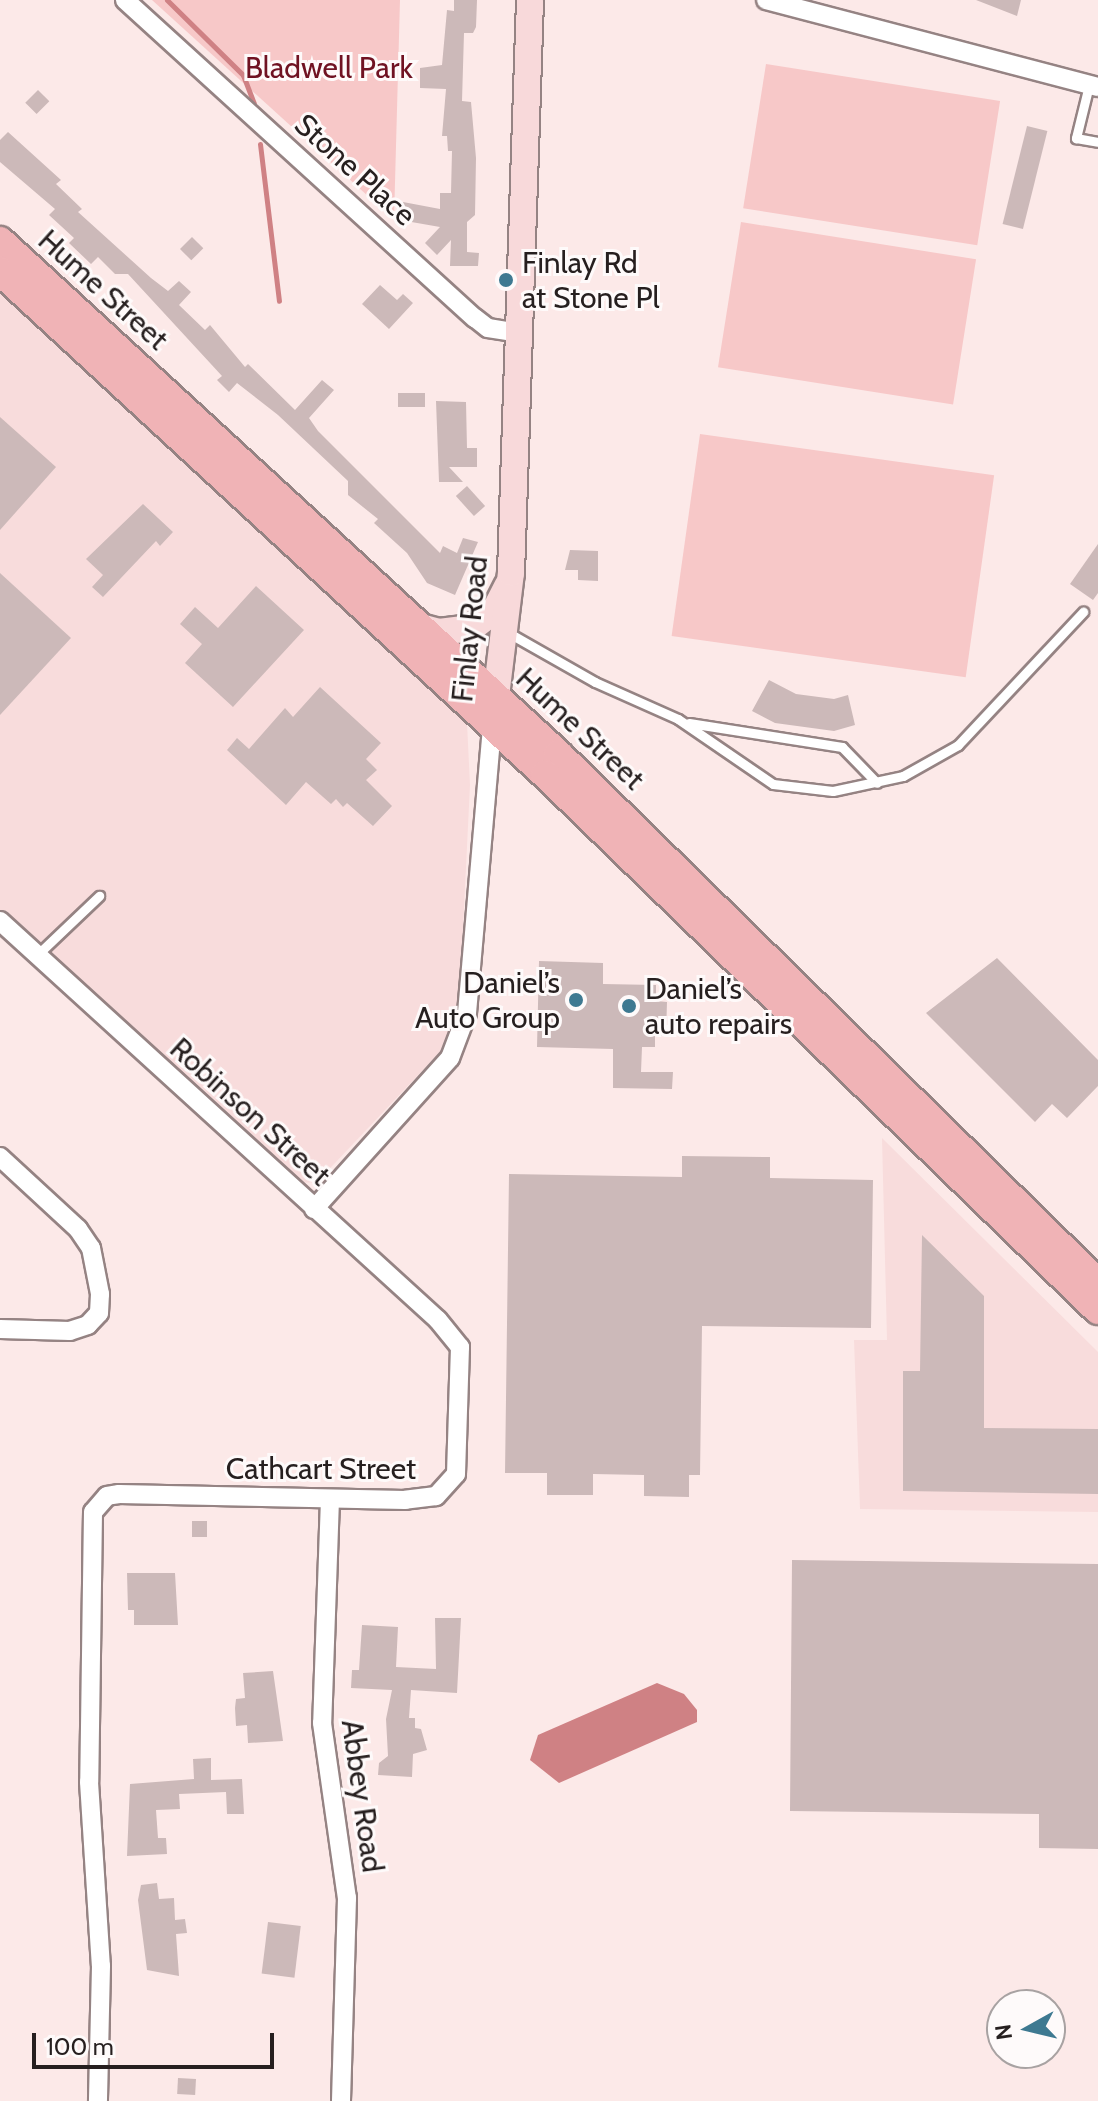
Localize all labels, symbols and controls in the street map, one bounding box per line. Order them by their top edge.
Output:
park label: Bladwell Park [245,50,413,86]
street label: Stone Place [287,107,423,233]
street label: Hume Street [31,222,175,358]
place label: Finlay Rd at Stone Pl [522,245,659,316]
marker: Finlay Rd at Stone Pl [497,271,515,289]
street label: Finlay Road [444,554,496,704]
street label: Hume Street [508,661,652,797]
place label: Daniel’s Auto Group [415,965,560,1036]
place label: Daniel’s auto repairs [645,971,792,1042]
marker: Daniel’s Auto Group [567,991,585,1009]
marker: Daniel’s auto repairs [620,997,638,1015]
street label: Robinson Street [162,1031,338,1193]
street label: Cathcart Street [226,1451,416,1487]
street label: Abbey Road [333,1717,391,1875]
north arrow [986,1989,1066,2069]
scale bar [36,2017,278,2067]
text: N [989,2023,1018,2042]
text: 100 m [46,2032,114,2061]

